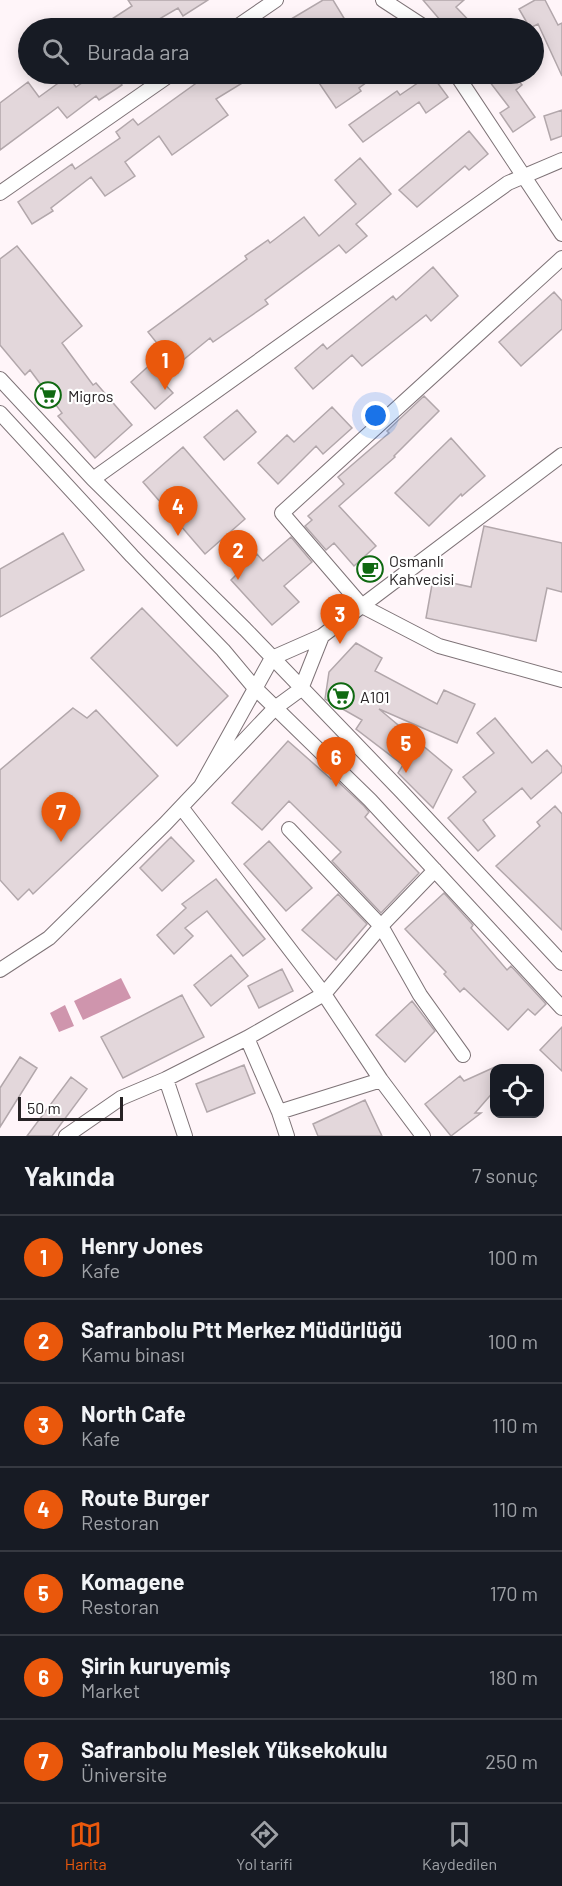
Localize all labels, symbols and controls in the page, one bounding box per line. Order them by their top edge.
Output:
search box [18,18,544,84]
icon: search [39,35,72,68]
text: Burada ara [87,38,190,64]
pin: 1 [146,340,184,390]
supermarket icon: Migros [33,380,63,410]
place label: Migros [68,386,114,405]
your location [361,401,390,430]
pin: 4 [158,486,198,536]
pin: 2 [218,530,258,580]
place label: Osmanlı Kahvecisi [389,551,454,588]
cafe icon: Osmanlı Kahvecisi [355,554,385,584]
pin: 3 [320,594,360,644]
supermarket icon: A101 [326,681,356,711]
place label: A101 [360,687,390,706]
pin: 5 [386,724,426,773]
pin: 6 [316,738,356,787]
pin: 7 [42,792,80,842]
map controls [490,1064,544,1118]
button: locate [490,1064,544,1118]
scale bar [18,1094,123,1122]
text: 50 m [27,1098,61,1117]
text: Yakında [24,1160,115,1191]
text: 7 sonuç [472,1163,538,1187]
text: Henry Jones [81,1232,203,1258]
text: 1 [40,1245,47,1269]
text: 100 m [488,1245,538,1269]
text: Kafe [81,1258,120,1282]
text: Safranbolu Ptt Merkez Müdürlüğü [81,1316,402,1342]
text: 2 [38,1329,49,1353]
text: 100 m [488,1329,538,1353]
text: Kamu binası [81,1342,185,1366]
text: North Cafe [81,1400,186,1426]
text: 3 [38,1413,49,1437]
text: 110 m [492,1413,538,1437]
text: Kafe [81,1426,120,1450]
text: Route Burger [81,1484,209,1510]
text: 4 [37,1497,50,1521]
text: 110 m [492,1497,538,1521]
text: Restoran [81,1510,159,1534]
text: Komagene [81,1568,184,1594]
text: 5 [38,1581,49,1605]
text: 170 m [490,1581,538,1605]
text: Restoran [81,1594,159,1618]
text: Şirin kuruyemiş [81,1652,231,1678]
text: 6 [38,1665,49,1689]
text: 180 m [489,1665,538,1689]
text: Market [81,1678,140,1702]
text: Safranbolu Meslek Yüksekokulu [81,1736,388,1762]
text: 7 [39,1749,48,1773]
text: 250 m [485,1749,538,1773]
text: Üniversite [81,1762,168,1786]
tab: Harita [65,1818,107,1873]
tab: Yol tarifi [236,1818,292,1873]
tab: Kaydedilen [422,1818,497,1873]

